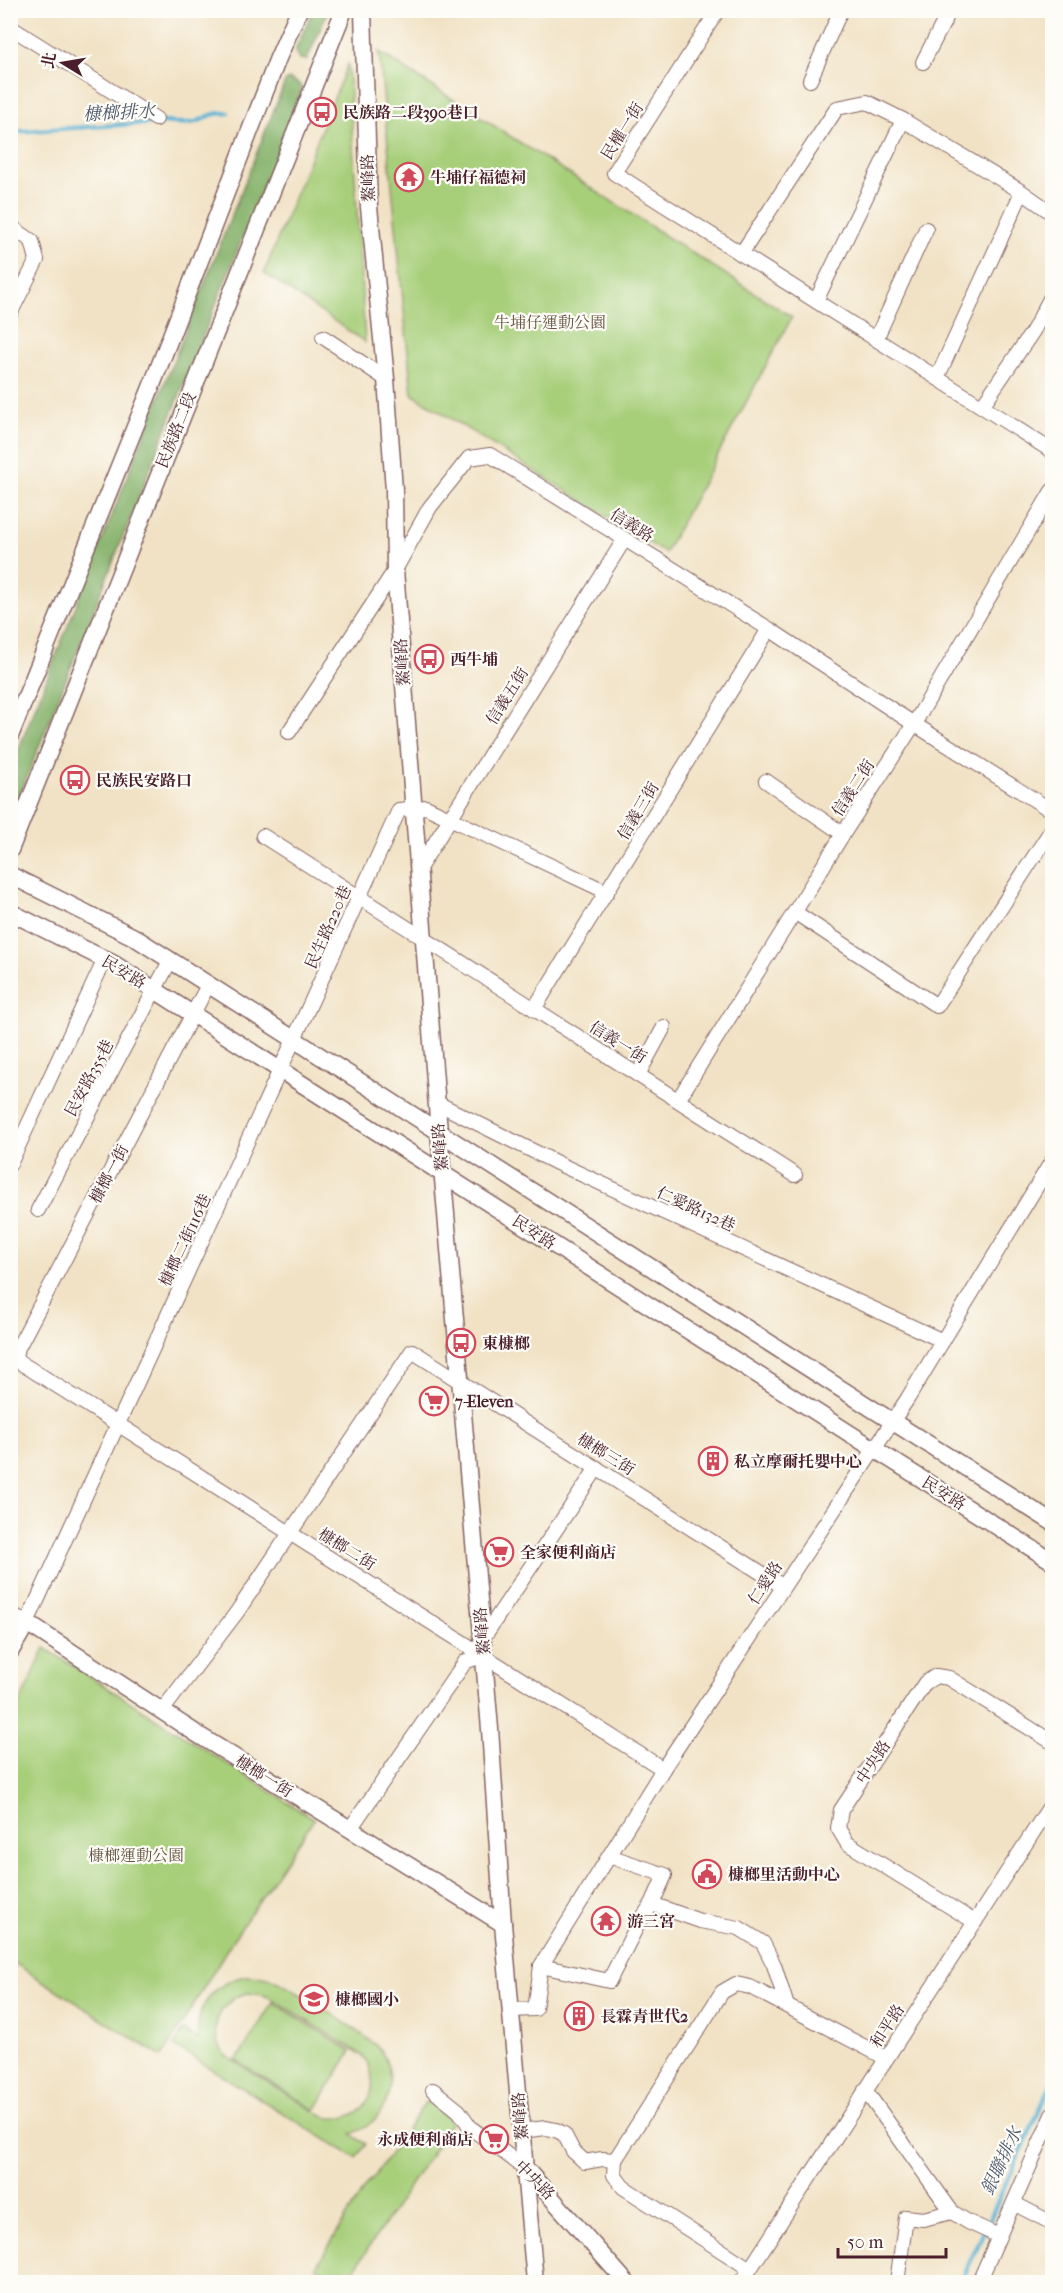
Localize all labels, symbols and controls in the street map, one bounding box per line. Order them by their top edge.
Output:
north arrow [33,33,93,93]
text: 北 [38,51,60,70]
bus stop icon: 民族路二段390巷口 [306,96,338,128]
street label: 民權一街 [597,99,647,163]
water label: 槺榔排水 [82,101,157,125]
place label: 民族路二段390巷口 [343,103,479,123]
street label: 鰲峰路 [358,154,378,202]
temple icon: 牛埔仔福德祠 [393,161,425,193]
place label: 牛埔仔福德祠 [430,168,526,187]
park label: 牛埔仔運動公園 [494,313,606,332]
street label: 民族路二段 [152,389,200,471]
street label: 信義路 [607,504,657,546]
street label: 鰲峰路 [391,637,413,687]
bus stop icon: 西牛埔 [413,643,445,675]
place label: 西牛埔 [450,650,498,669]
street label: 信義五街 [482,664,532,728]
street label: 信義二街 [828,756,878,820]
bus stop icon: 民族民安路口 [59,764,91,796]
place label: 民族民安路口 [96,771,192,790]
street label: 信義三街 [613,779,663,843]
street label: 民生路220巷 [301,882,355,972]
street label: 民安路 [99,951,149,993]
street label: 信義一街 [586,1017,650,1067]
street label: 民安路355巷 [61,1036,117,1120]
street label: 鰲峰路 [428,1122,452,1172]
street label: 槺榔一街 [86,1141,132,1207]
street label: 仁愛路132巷 [654,1183,738,1235]
street label: 槺榔二街116巷 [155,1191,215,1289]
street label: 民安路 [509,1211,559,1253]
bus stop icon: 東槺榔 [445,1327,477,1359]
place label: 東槺榔 [482,1334,530,1353]
supermarket icon: 7-Eleven [418,1385,450,1417]
place label: 7-Eleven [454,1392,514,1411]
street label: 槺榔三街 [574,1429,638,1479]
building icon: 私立摩爾托嬰中心 [697,1445,729,1477]
place label: 私立摩爾托嬰中心 [734,1452,862,1471]
street label: 民安路 [919,1472,969,1514]
street label: 槺榔二街 [315,1524,379,1574]
supermarket icon: 全家便利商店 [483,1536,515,1568]
place label: 全家便利商店 [520,1543,616,1562]
street label: 仁愛路 [744,1558,786,1608]
street label: 鰲峰路 [470,1606,494,1656]
street label: 中央路 [852,1737,894,1787]
street label: 槺榔一街 [232,1751,296,1801]
park label: 槺榔運動公園 [88,1846,184,1865]
public building icon: 槺榔里活動中心 [691,1858,723,1890]
place label: 槺榔里活動中心 [728,1865,840,1884]
temple icon: 游三宮 [590,1905,622,1937]
place label: 游三宮 [627,1912,675,1931]
school or university icon: 槺榔國小 [298,1983,330,2015]
place label: 槺榔國小 [335,1990,399,2009]
building icon: 長霖青世代2 [563,2000,595,2032]
street label: 和平路 [866,2001,908,2051]
place label: 長霖青世代2 [600,2007,688,2026]
street label: 鰲峰路 [508,2091,532,2141]
water label: 銀聯排水 [977,2122,1028,2198]
supermarket icon: 永成便利商店 [478,2123,510,2155]
place label: 永成便利商店 [377,2130,473,2149]
street label: 中央路 [511,2156,559,2204]
scale bar [838,2221,946,2259]
text: 50 m [847,2232,884,2253]

